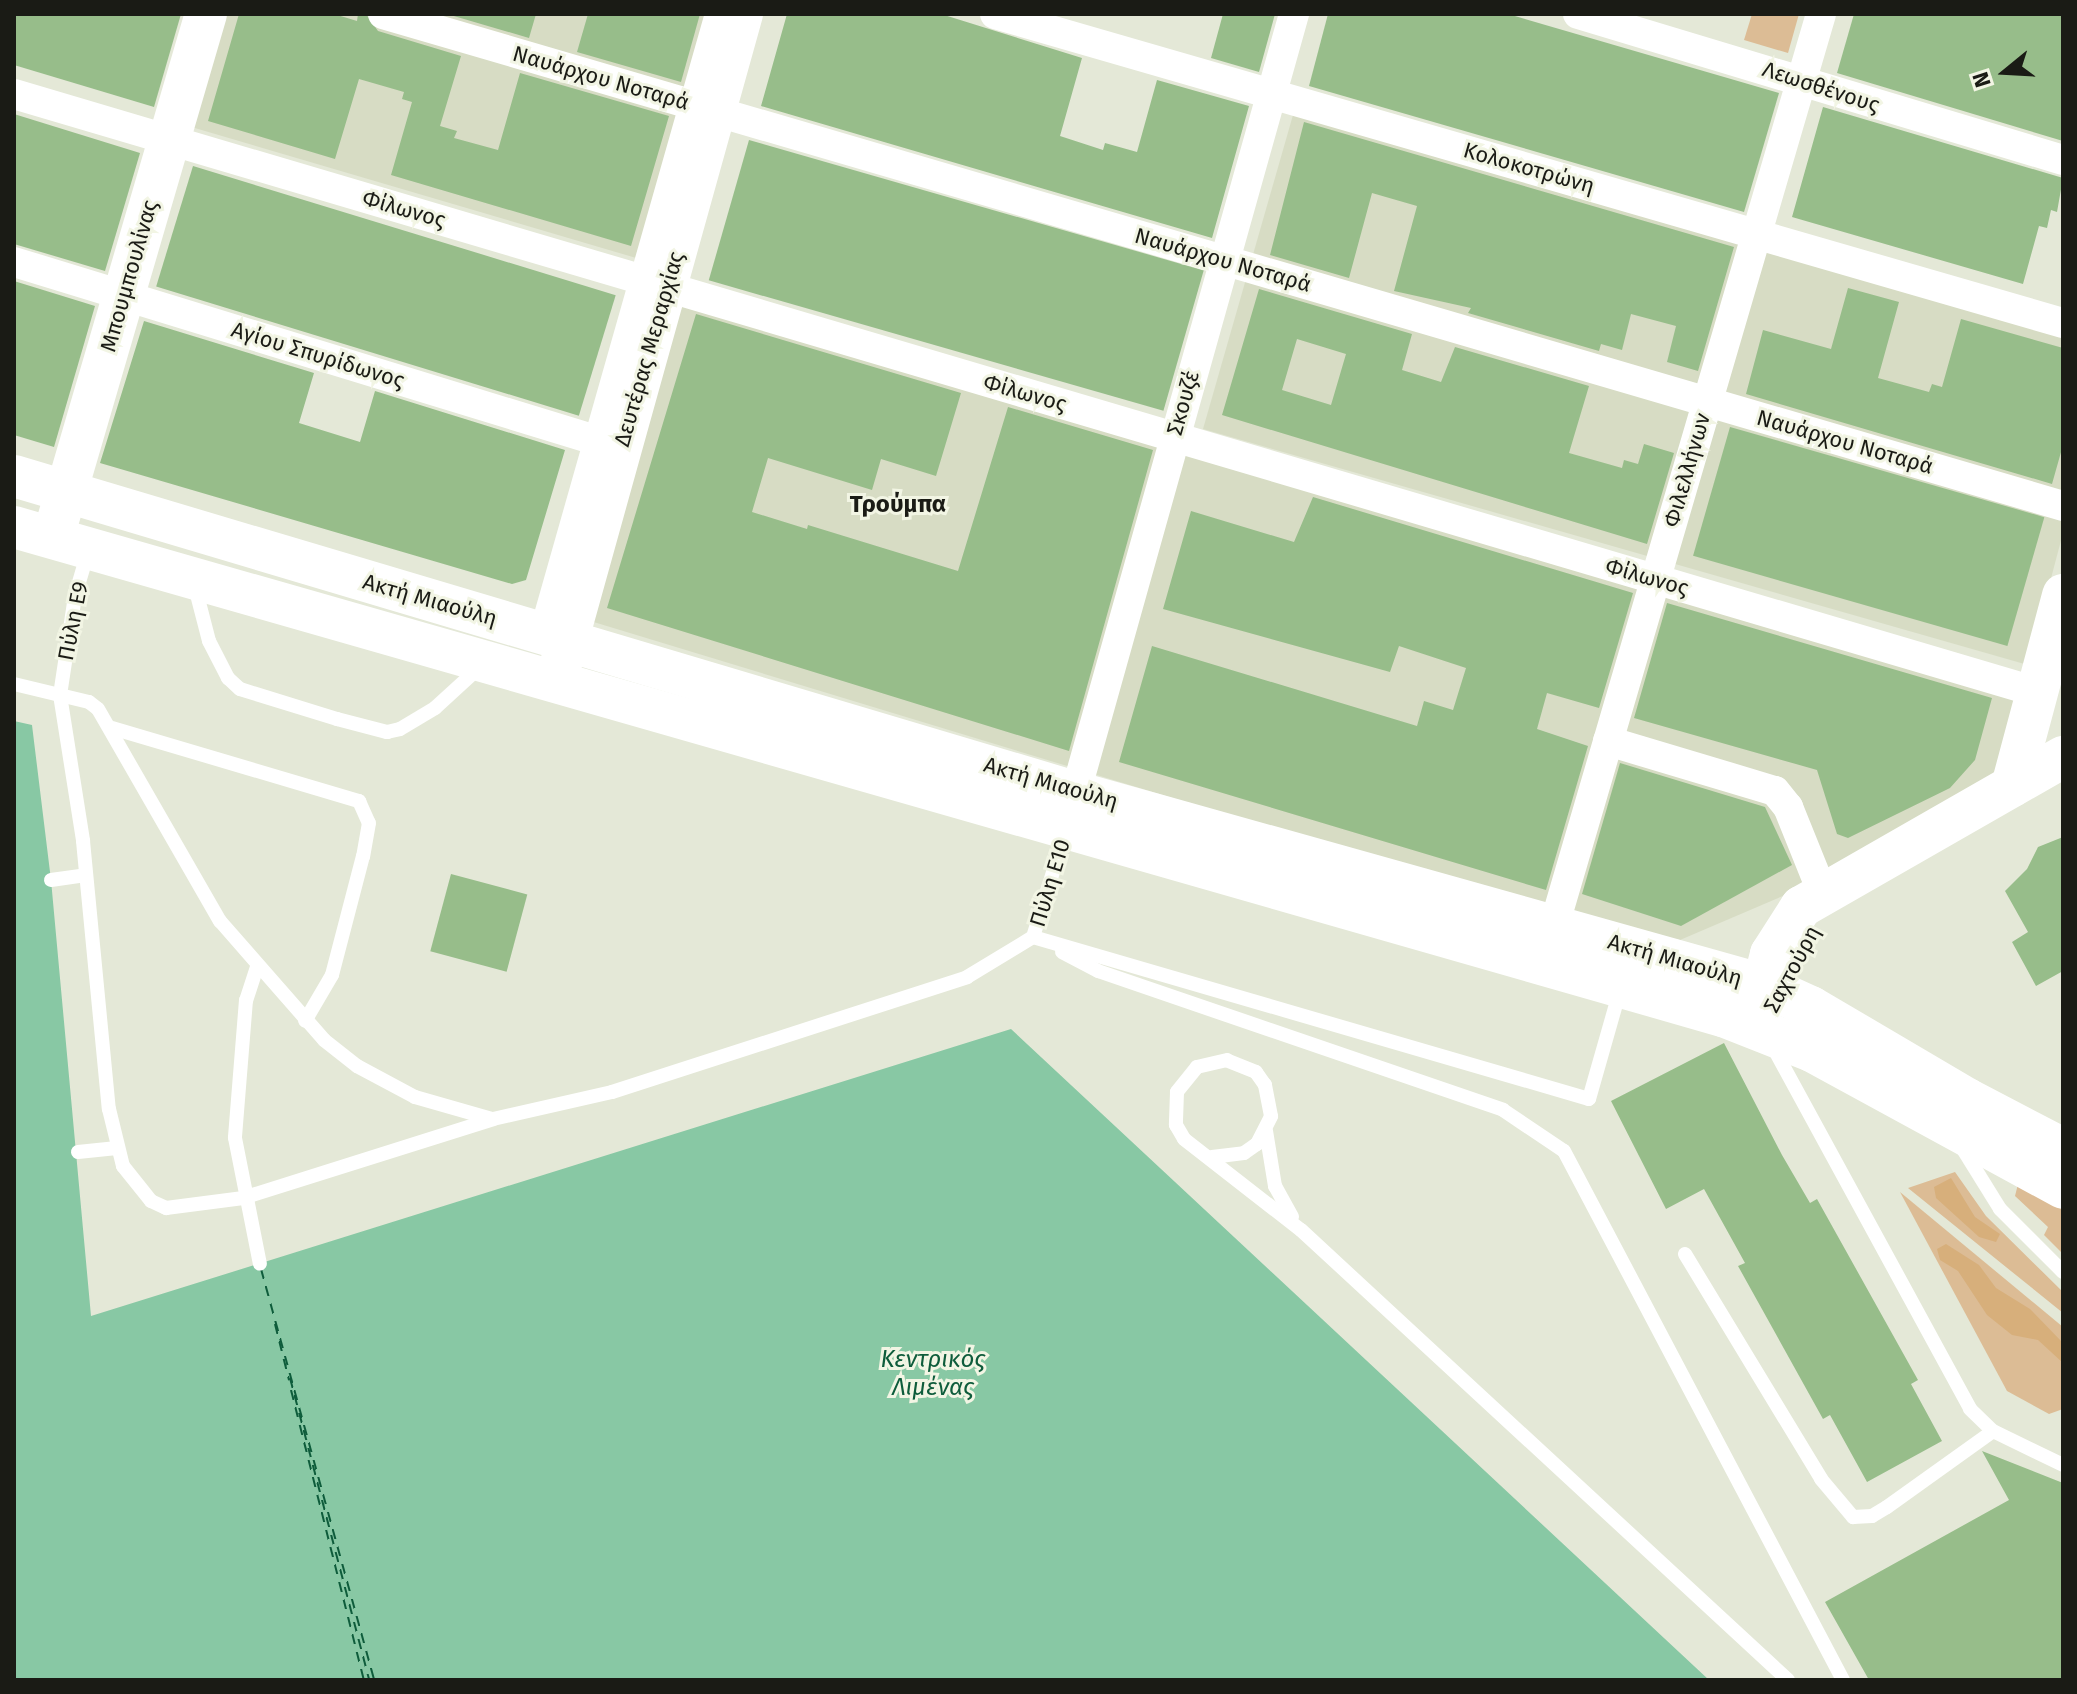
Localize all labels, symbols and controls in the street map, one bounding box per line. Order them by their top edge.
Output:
north arrow [1965,32,2045,112]
street label: Ναυάρχου Νοταρά [510,40,692,116]
street label: Λεωσθένους [1759,56,1883,118]
text: N [1967,68,1997,91]
street label: Κολοκοτρώνη [1460,137,1598,199]
street label: Φίλωνος [359,185,449,233]
street label: Μπουμπουλίνας [95,197,163,355]
street label: Ναυάρχου Νοταρά [1132,222,1314,298]
street label: Δευτέρας Μεραρχίας [609,249,689,449]
street label: Αγίου Σπυρίδωνος [228,316,408,394]
street label: Σκουζέ [1161,368,1205,438]
street label: Φίλωνος [980,369,1070,417]
street label: Ναυάρχου Νοταρά [1754,404,1936,480]
street label: Φιλελλήνων [1658,410,1716,530]
district label: Τρούμπα [850,491,946,519]
street label: Φίλωνος [1602,553,1692,601]
street label: Ακτή Μιαούλη [360,568,500,632]
street label: Πύλη Ε9 [52,579,94,663]
street label: Ακτή Μιαούλη [981,751,1121,815]
street label: Πύλη Ε10 [1024,836,1076,930]
street label: Σαχτούρη [1758,921,1826,1017]
street label: Ακτή Μιαούλη [1605,928,1745,992]
water label: Κεντρικός Λιμένας [881,1346,985,1402]

